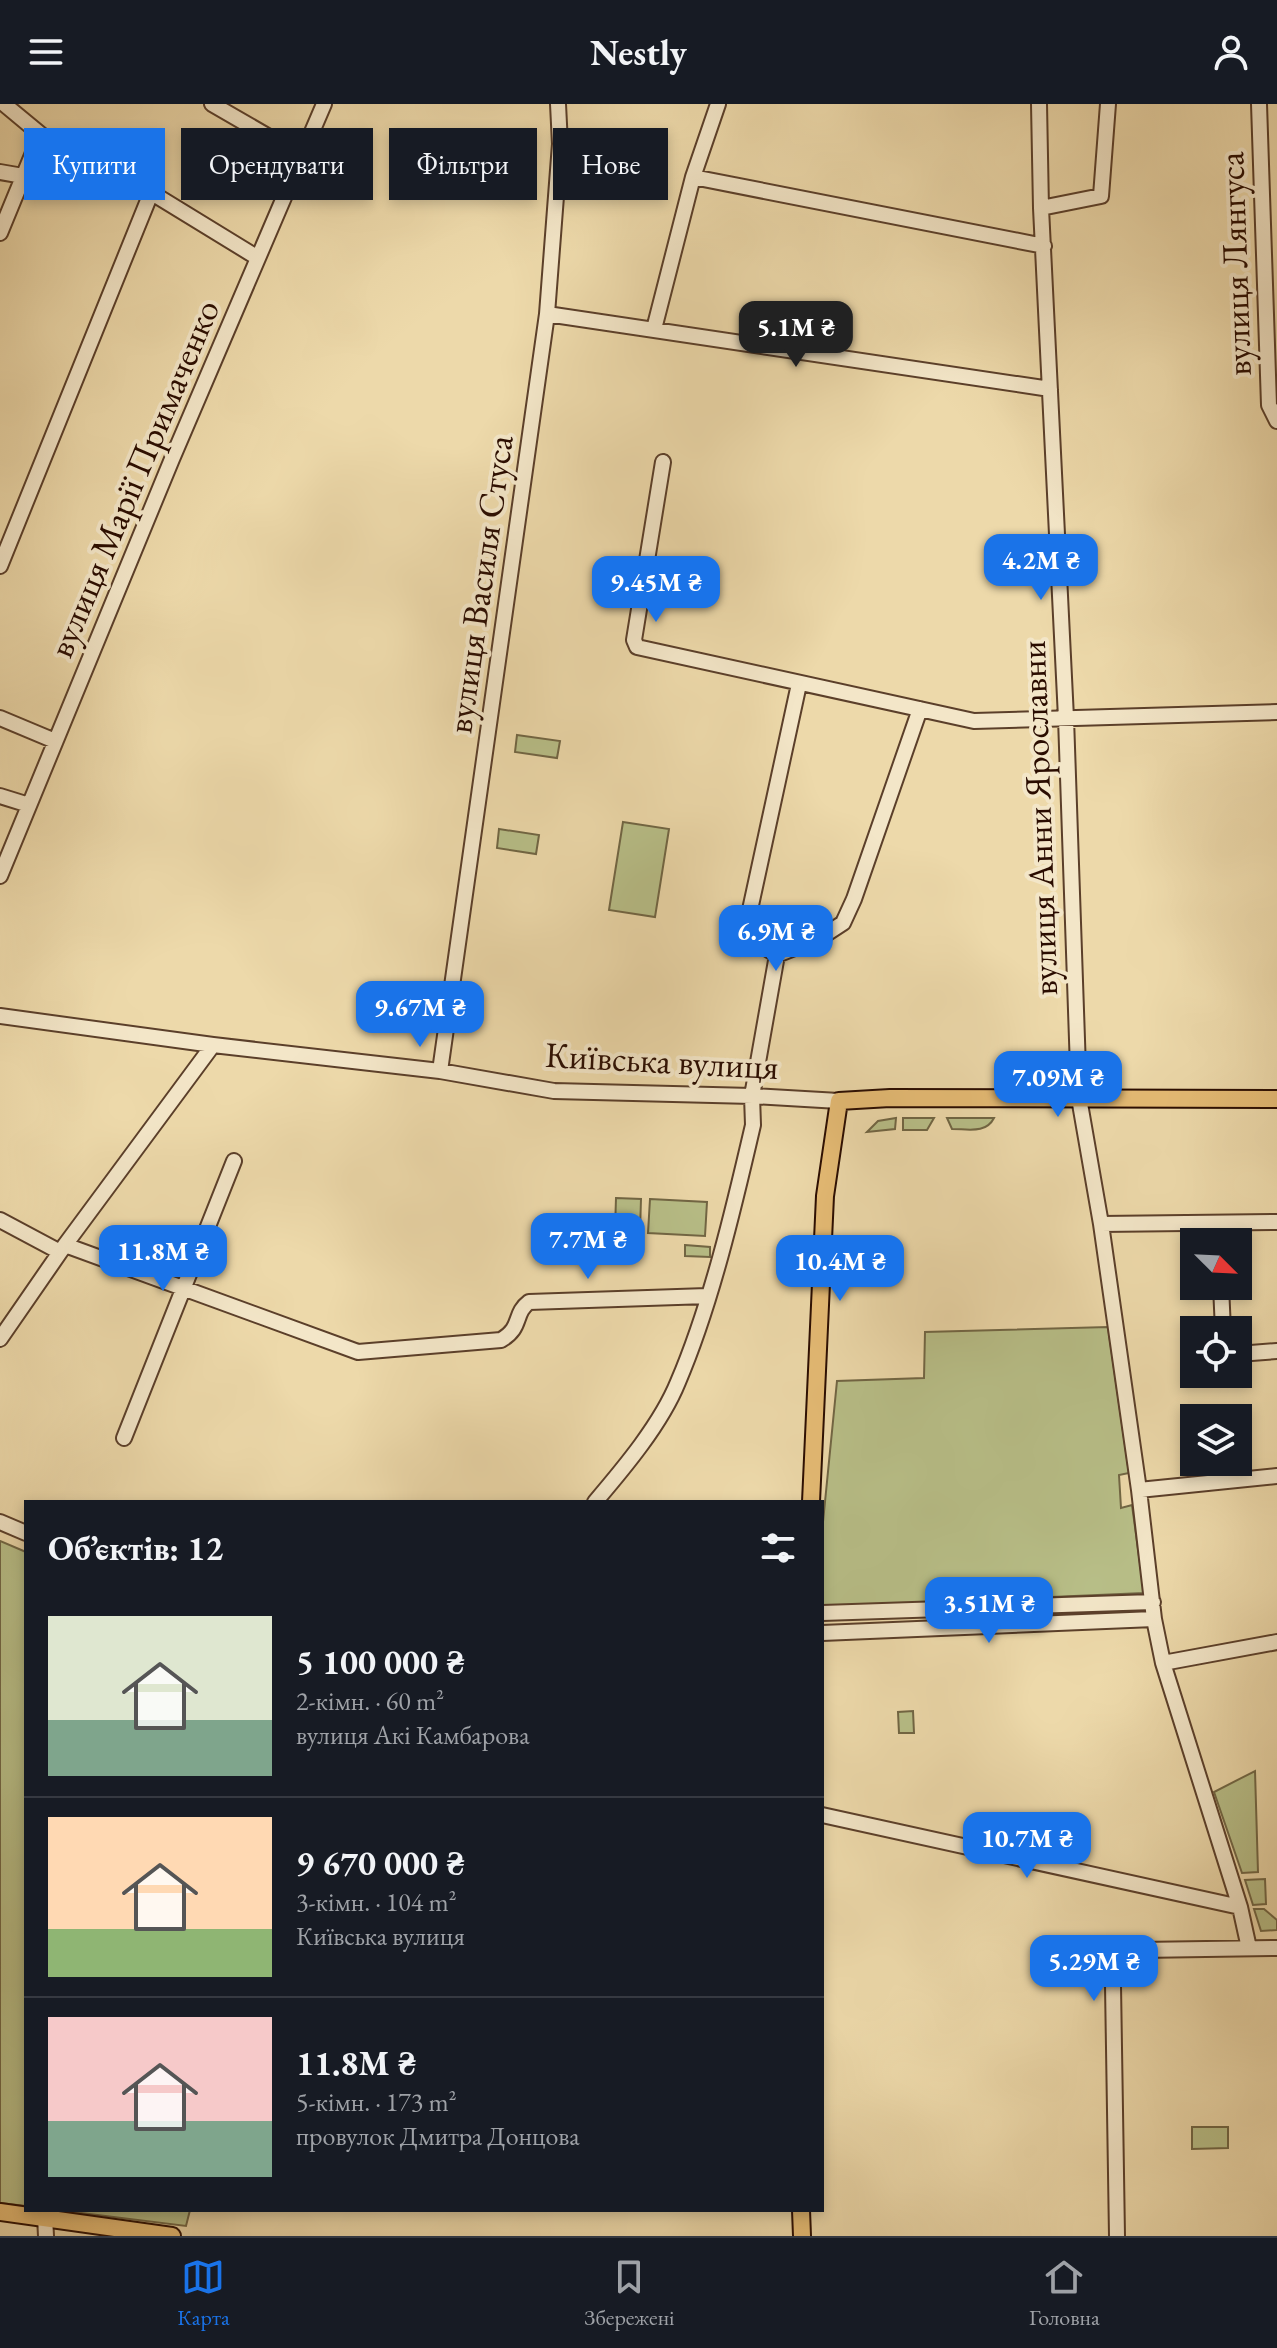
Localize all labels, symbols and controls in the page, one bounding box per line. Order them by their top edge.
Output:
text: Nestly [590,29,687,76]
icon: menu [24,30,68,74]
icon: person [1209,30,1253,74]
chip: Купити [24,128,165,200]
chip: Орендувати [181,128,373,200]
chip: Фільтри [389,128,537,200]
chip: Нове [553,128,668,200]
street label: вулиця Лянгуса [1207,150,1262,377]
street label: вулиця Марії Примаченко [37,292,230,664]
pin: 5.1M ₴ [731,301,861,369]
text: 5.1M ₴ [757,310,835,344]
street label: вулиця Василя Стуса [435,431,524,736]
pin: 4.2M ₴ [976,534,1106,602]
text: 4.2M ₴ [1002,543,1080,577]
pin: 9.45M ₴ [582,556,730,624]
text: 9.45M ₴ [610,565,702,599]
street label: вулиця Анни Ярославни [1009,640,1068,996]
pin: 6.9M ₴ [711,905,841,973]
text: 6.9M ₴ [737,914,815,948]
pin: 9.67M ₴ [346,981,494,1049]
text: 9.67M ₴ [374,990,466,1024]
street label: Київська вулиця [544,1031,780,1090]
pin: 7.09M ₴ [984,1051,1132,1119]
text: 7.09M ₴ [1012,1060,1104,1094]
pin: 7.7M ₴ [523,1213,653,1281]
text: 7.7M ₴ [549,1222,627,1256]
pin: 11.8M ₴ [89,1225,237,1293]
north arrow [1180,1228,1252,1300]
map controls [1180,1228,1252,1476]
text: 11.8M ₴ [117,1234,209,1268]
pin: 10.4M ₴ [766,1235,914,1303]
text: 10.4M ₴ [794,1244,886,1278]
button: locate [1180,1316,1252,1388]
button: layers [1180,1404,1252,1476]
text: Об’єктів: 12 [48,1526,223,1570]
icon: filters [756,1526,800,1570]
pin: 3.51M ₴ [915,1577,1063,1645]
text: 3.51M ₴ [943,1586,1035,1620]
text: 5 100 000 ₴ [296,1640,465,1684]
icon: home [112,1648,208,1744]
text: 2-кімн. · 60 m² [296,1684,444,1718]
text: вулиця Акі Камбарова [296,1718,530,1752]
pin: 10.7M ₴ [953,1812,1101,1880]
text: 10.7M ₴ [981,1821,1073,1855]
text: 9 670 000 ₴ [296,1841,465,1885]
icon: home [112,1849,208,1945]
text: 3-кімн. · 104 m² [296,1885,456,1919]
text: Київська вулиця [296,1919,465,1953]
pin: 5.29M ₴ [1020,1935,1168,2003]
text: 5.29M ₴ [1048,1944,1140,1978]
text: 11.8M ₴ [296,2041,416,2085]
icon: home [112,2049,208,2145]
text: 5-кімн. · 173 m² [296,2085,456,2119]
text: провулок Дмитра Донцова [296,2119,580,2153]
tab: Карта [177,2255,230,2332]
tab: Збережені [584,2255,675,2332]
tab: Головна [1029,2255,1100,2332]

